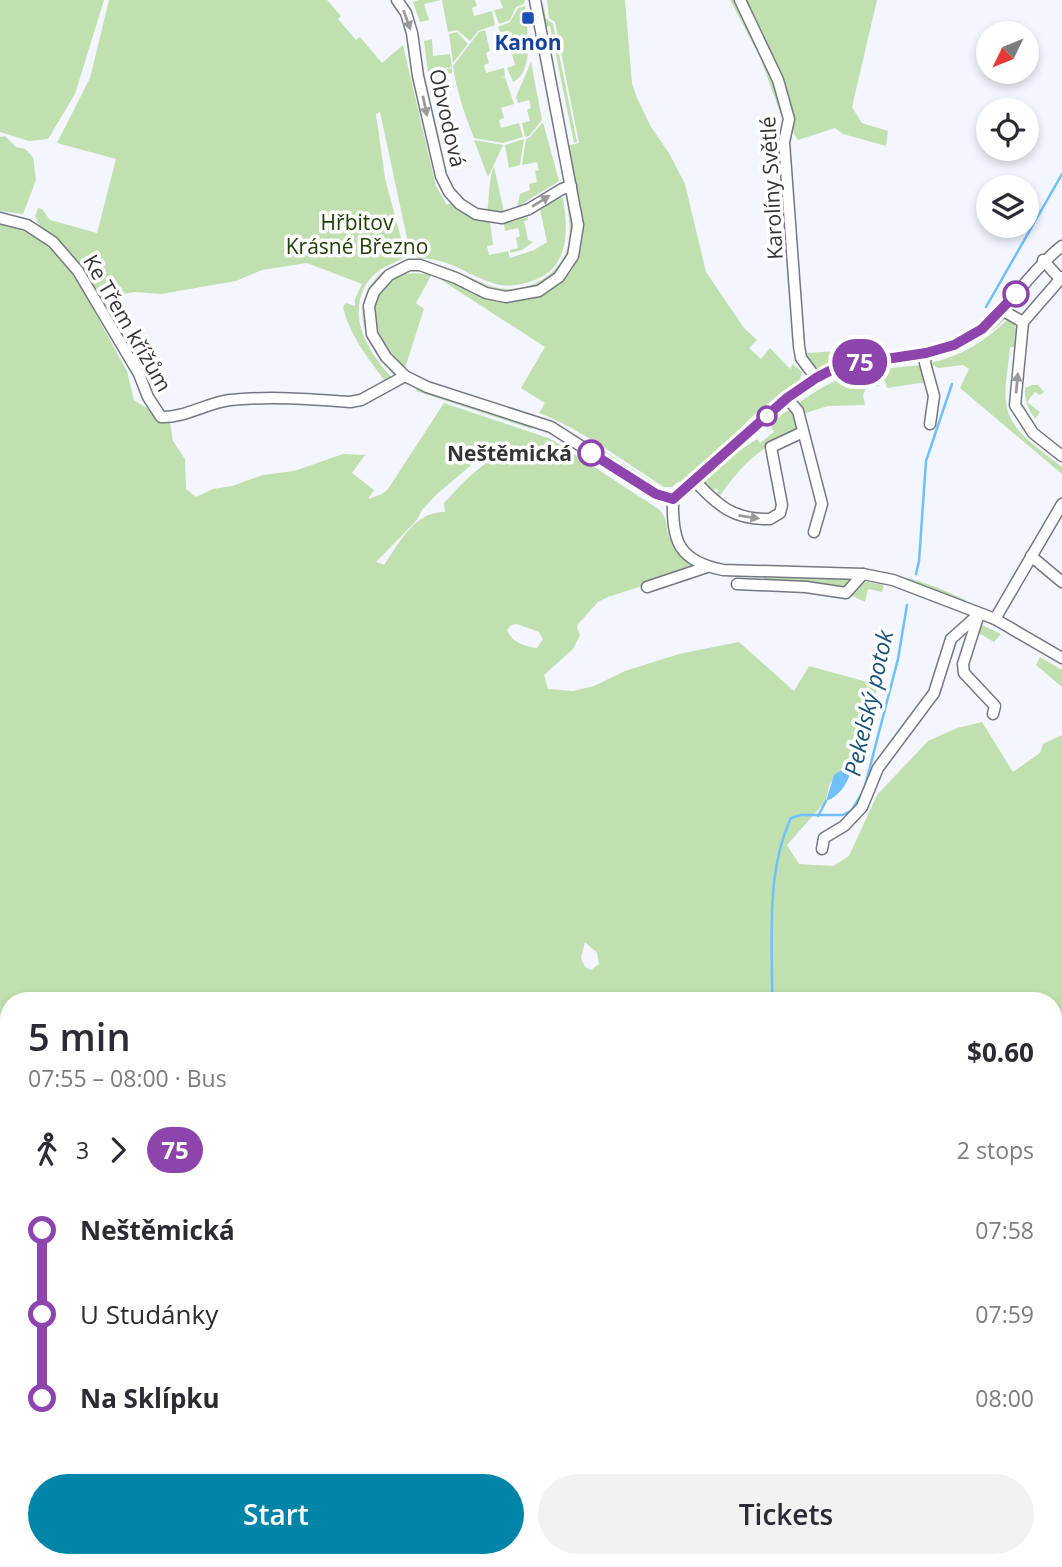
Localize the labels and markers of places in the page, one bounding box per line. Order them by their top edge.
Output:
marker: Kanon [520,10,536,26]
place label: Kanon [494,28,562,56]
unlabelled marker [1003,281,1029,307]
unlabelled marker [757,406,777,426]
place label: Neštěmická [447,439,572,467]
marker: Neštěmická [578,440,604,466]

